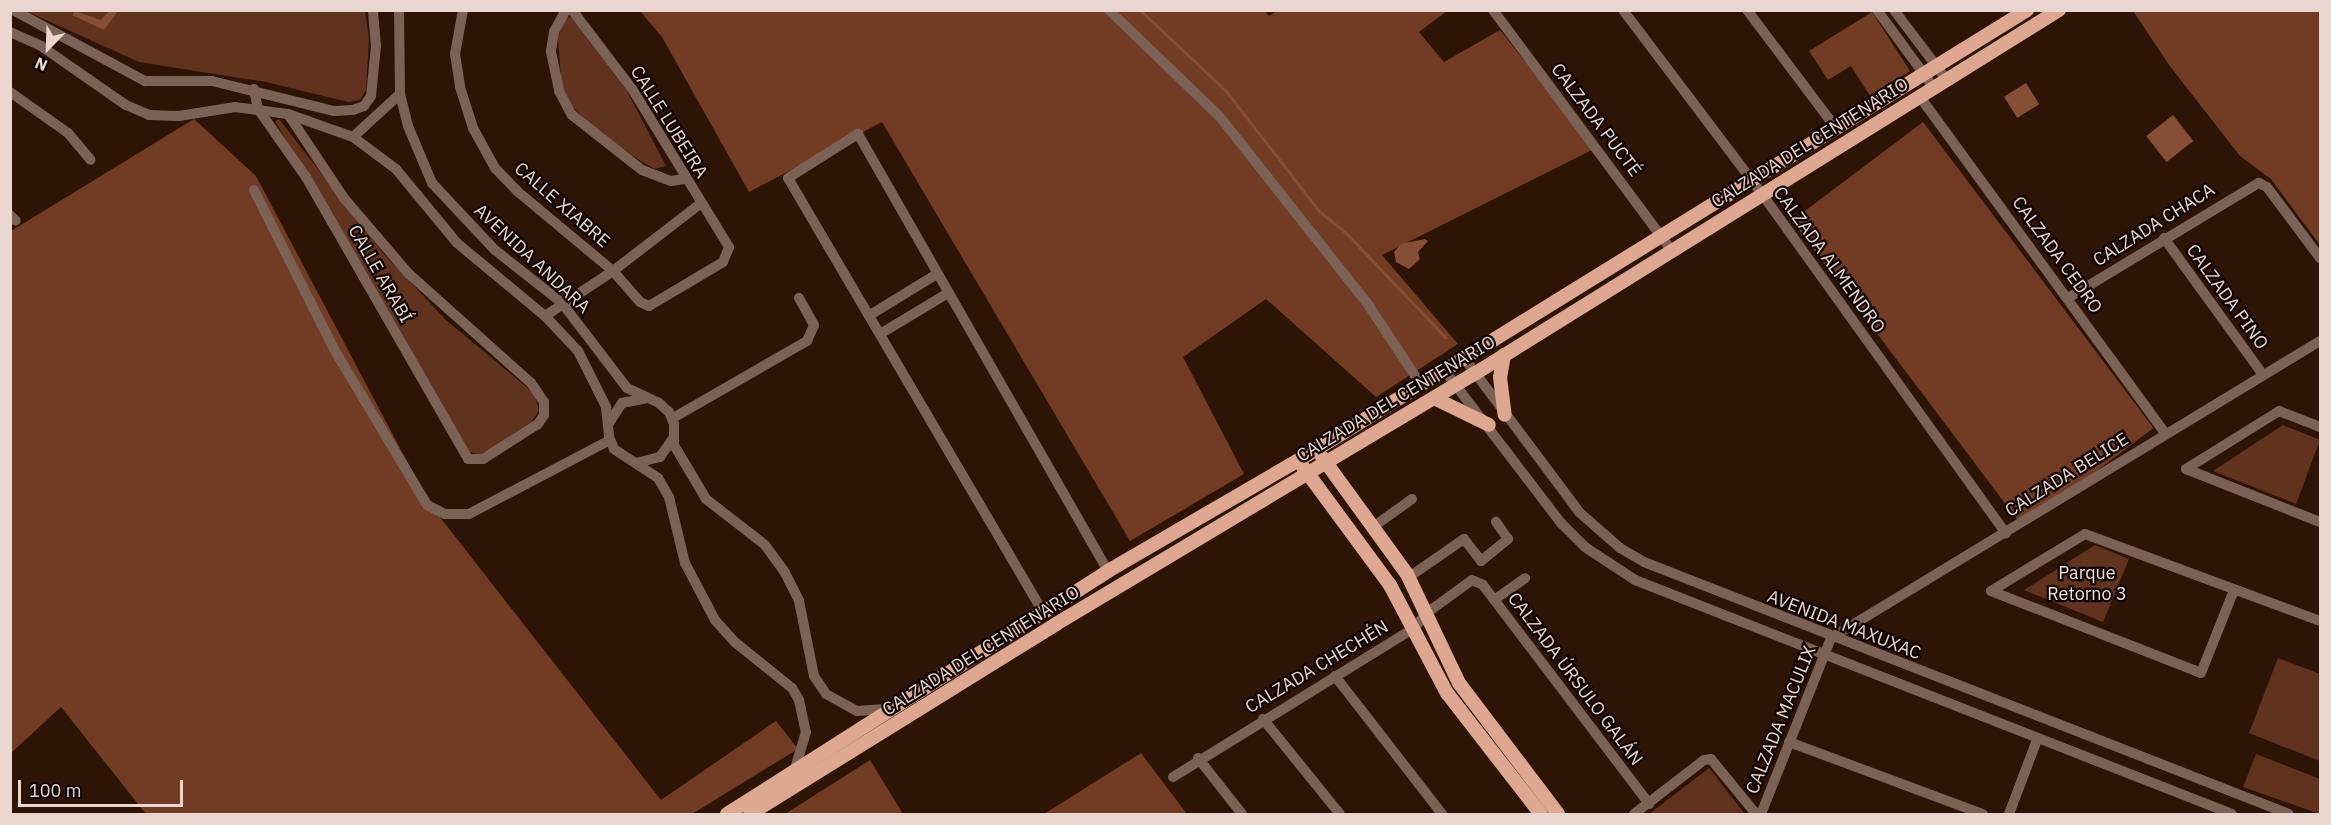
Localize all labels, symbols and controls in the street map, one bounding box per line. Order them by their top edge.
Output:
north arrow [18,18,78,78]
text: N [32,53,50,76]
street label: CALZADA PUCTÉ [1546,59,1646,181]
street label: CALLE LUBEIRA [626,62,712,182]
street label: CALZADA DEL CENTENARIO [1708,73,1912,213]
street label: CALLE XIABRE [510,158,614,252]
street label: CALZADA CHACA [2089,179,2219,271]
street label: CALZADA ALMENDRO [1769,182,1889,338]
street label: CALZADA CEDRO [2007,192,2107,318]
street label: AVENIDA ANDARA [470,200,594,318]
street label: CALLE ARABÍ [343,221,417,327]
street label: CALZADA PINO [2182,240,2272,354]
street label: CALZADA DEL CENTENARIO [1293,331,1499,467]
street label: CALZADA BELICE [2001,428,2133,522]
park label: Parque Retorno 3 [2047,563,2127,606]
street label: CALZADA DEL CENTENARIO [879,581,1083,721]
street label: AVENIDA MAXUXAC [1764,586,1924,664]
street label: CALZADA ÚRSULO GALÁN [1503,588,1647,770]
street label: CALZADA CHECHÉN [1242,616,1392,718]
street label: CALZADA MACULIX [1741,643,1821,797]
scale bar [21,768,186,806]
text: 100 m [29,779,81,802]

